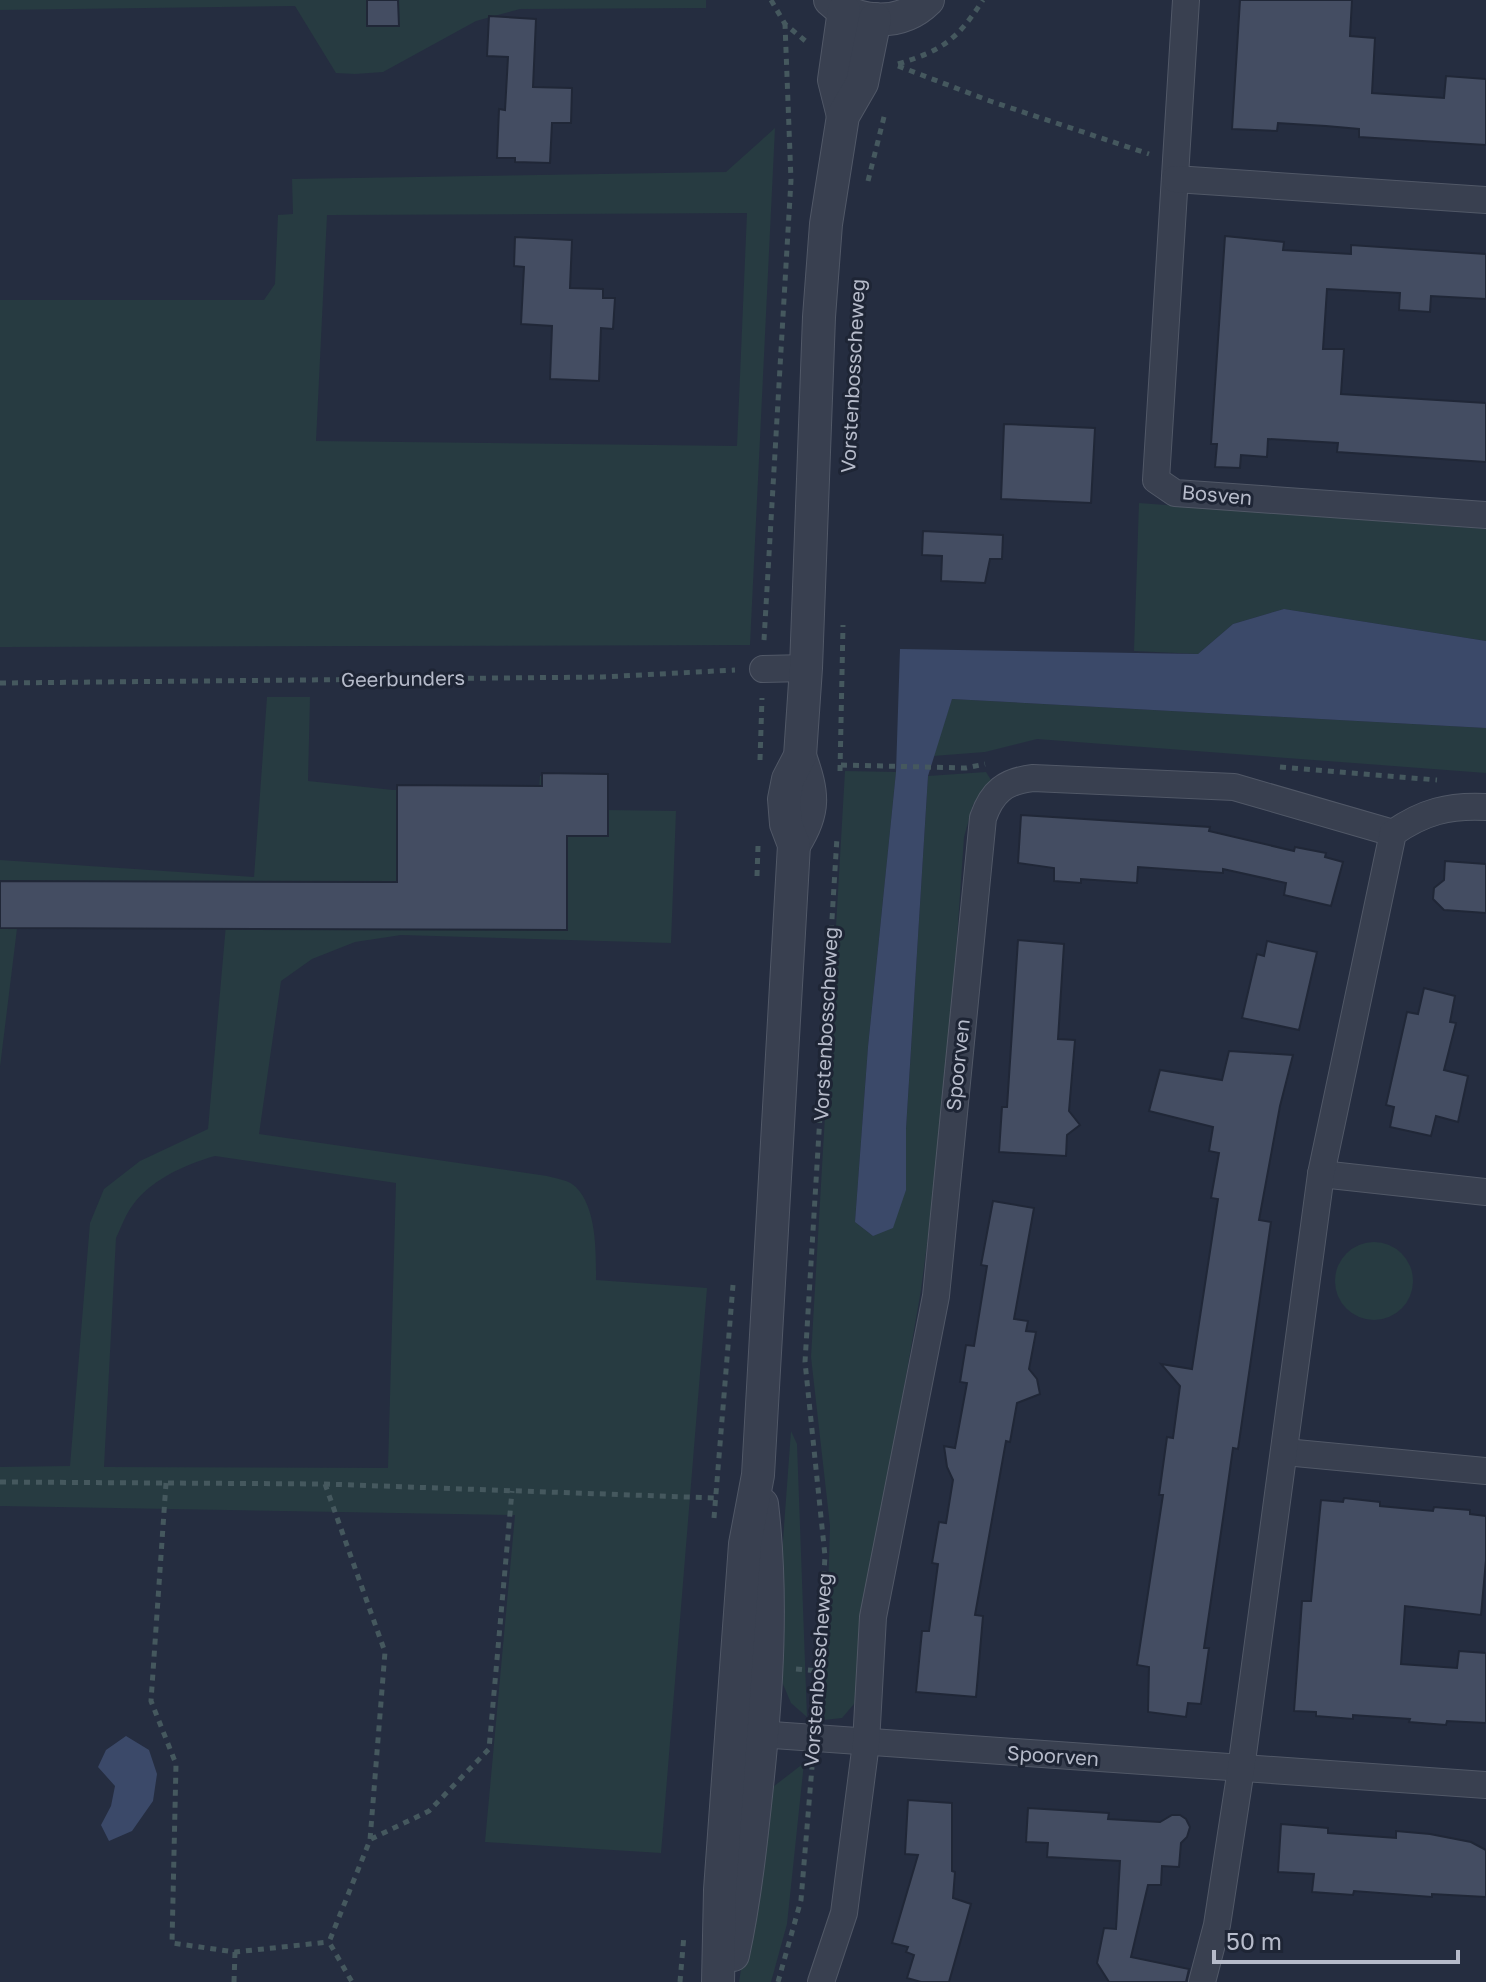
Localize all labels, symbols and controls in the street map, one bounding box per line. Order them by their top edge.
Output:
street label: Vorstenbosscheweg [835,278,869,474]
street label: Bosven [1181,479,1253,509]
street label: Geerbunders [341,665,465,691]
street label: Vorstenbosscheweg [808,926,842,1122]
street label: Spoorven [940,1018,974,1112]
street label: Vorstenbosscheweg [798,1572,836,1768]
street label: Spoorven [1006,1740,1100,1770]
scale bar [1214,1914,1458,1964]
text: 50 m [1226,1926,1282,1955]

